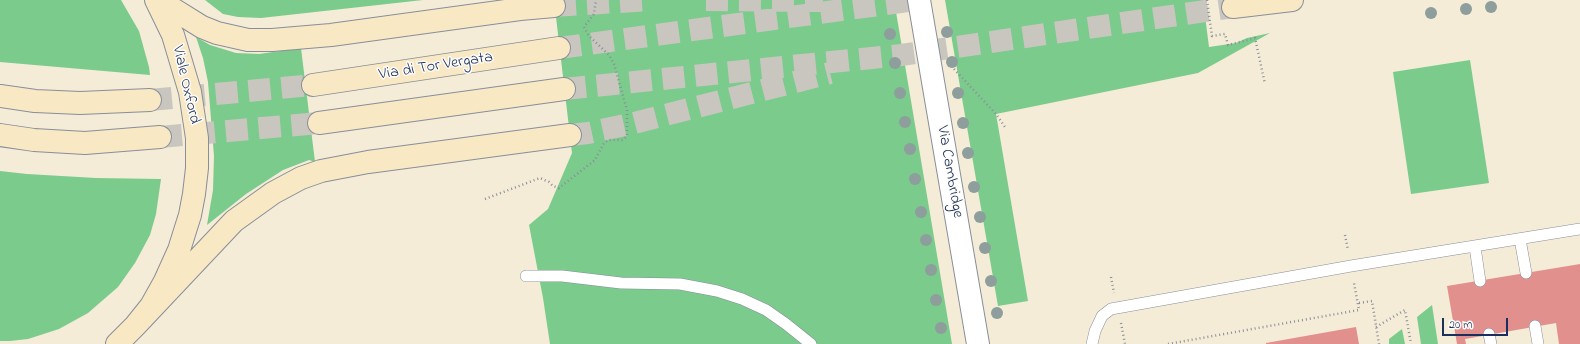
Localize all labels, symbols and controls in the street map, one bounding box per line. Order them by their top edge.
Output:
street label: Viale Oxford [167,44,203,126]
street label: Via di Tor Vergata [378,49,494,85]
street label: Via Cambridge [931,124,967,220]
scale bar [1444,310,1510,336]
text: 20 m [1449,316,1472,334]

